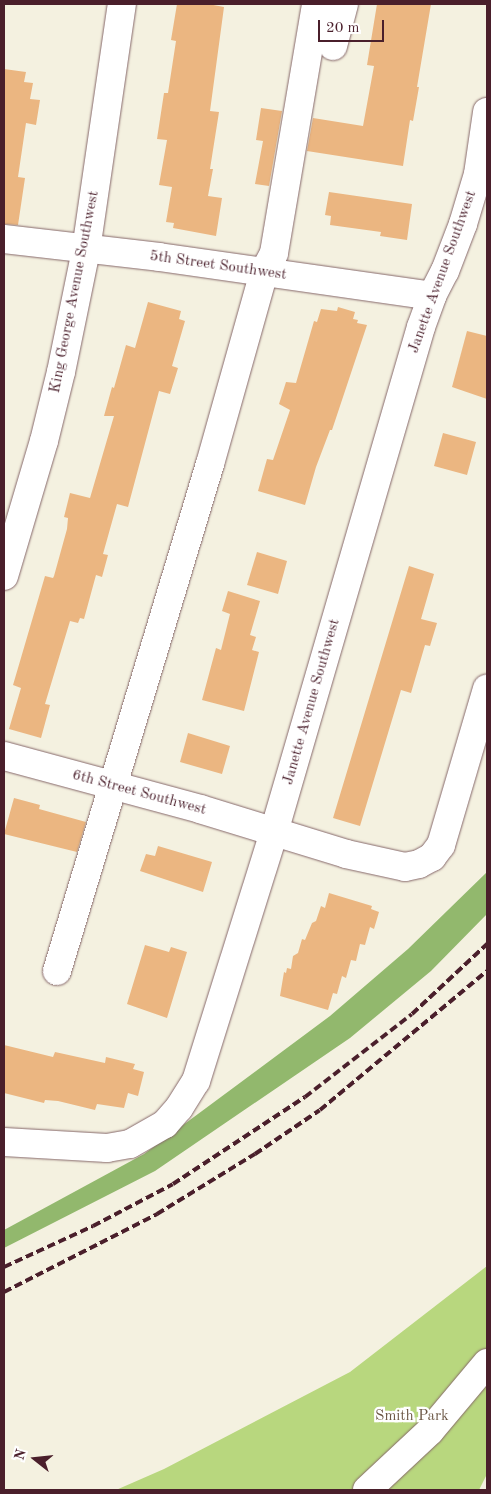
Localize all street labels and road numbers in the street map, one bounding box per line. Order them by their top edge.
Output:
street label: Janette Avenue Southwest [405,188,481,356]
street label: King George Avenue Southwest [47,189,103,395]
street label: 5th Street Southwest [148,247,288,285]
street label: Janette Avenue Southwest [280,617,344,787]
street label: 6th Street Southwest [70,766,208,820]

